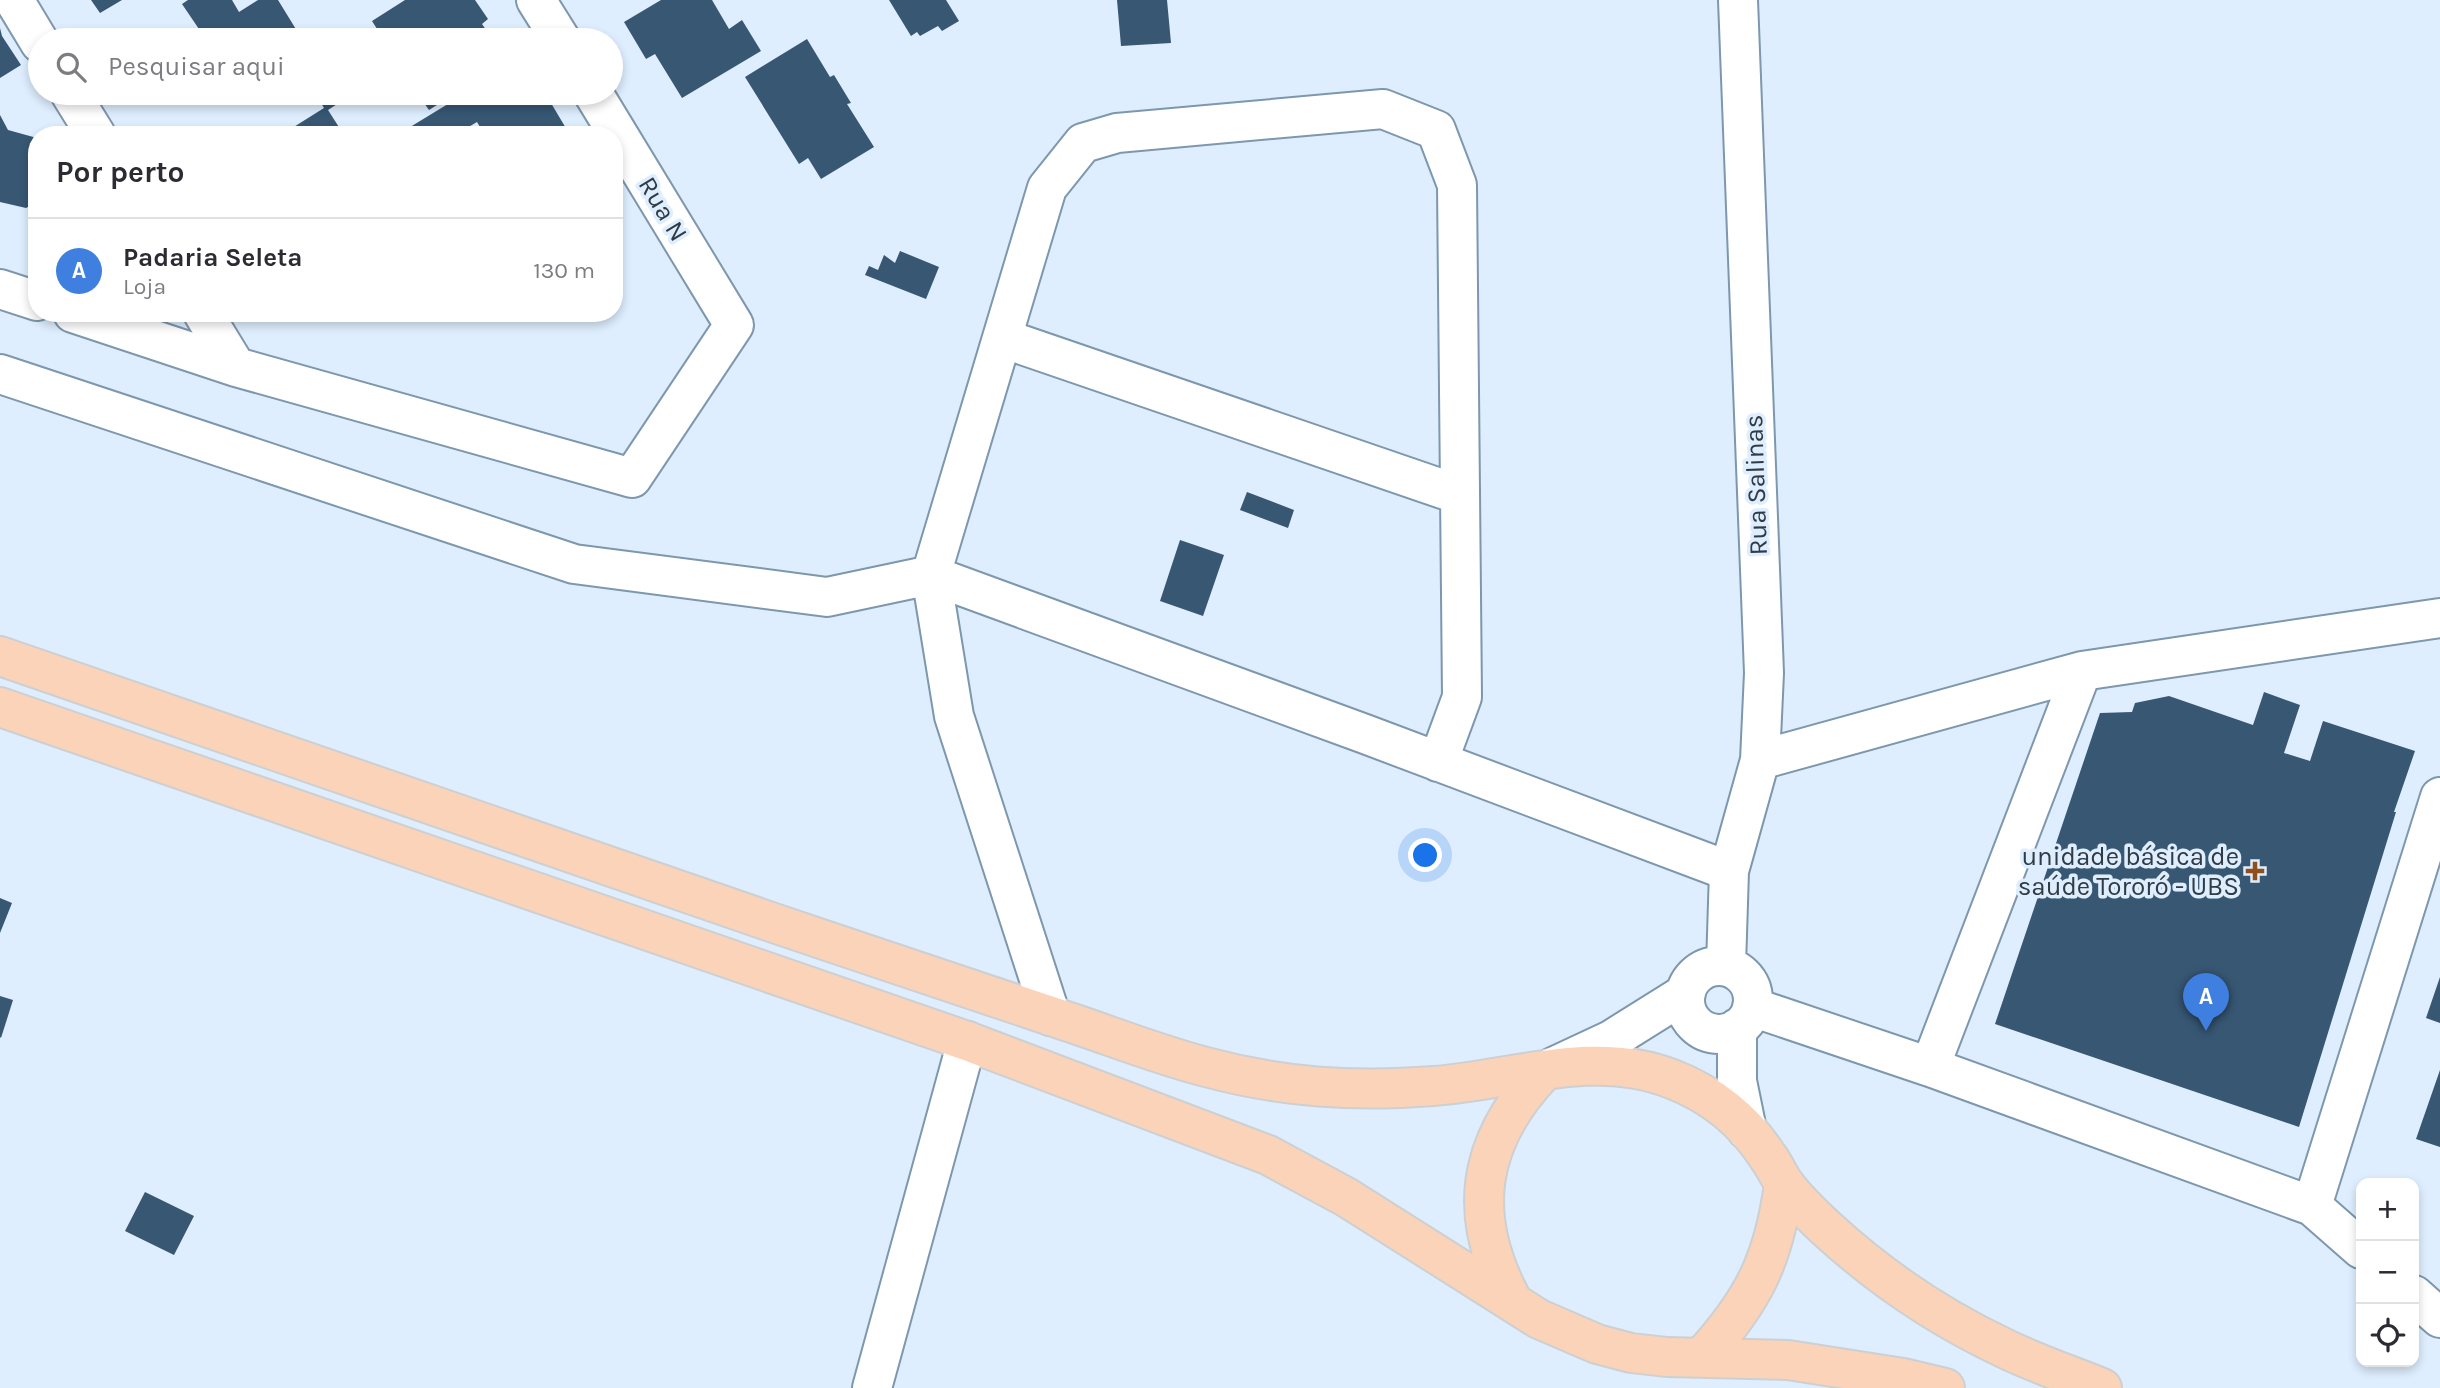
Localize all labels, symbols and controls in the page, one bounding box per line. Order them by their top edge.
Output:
search box [28,28,623,105]
icon: search [52,48,90,86]
text: Pesquisar aqui [108,51,285,82]
text: Por perto [56,154,185,190]
street label: Rua N [632,171,694,247]
text: Padaria Seleta [123,242,303,273]
text: A [72,257,86,284]
text: 130 m [533,257,595,284]
text: Loja [123,273,166,300]
street label: Rua Salinas [1738,414,1774,556]
your location [1408,838,1442,872]
place label: unidade básica de saúde Tororó - UBS [2018,841,2239,902]
marker: unidade básica de saúde Tororó - UBS [2245,861,2265,881]
pin: A [2183,973,2229,1031]
map controls [2356,1178,2419,1367]
button: + [2356,1178,2419,1241]
button: − [2356,1241,2419,1304]
button: locate [2356,1304,2419,1367]

